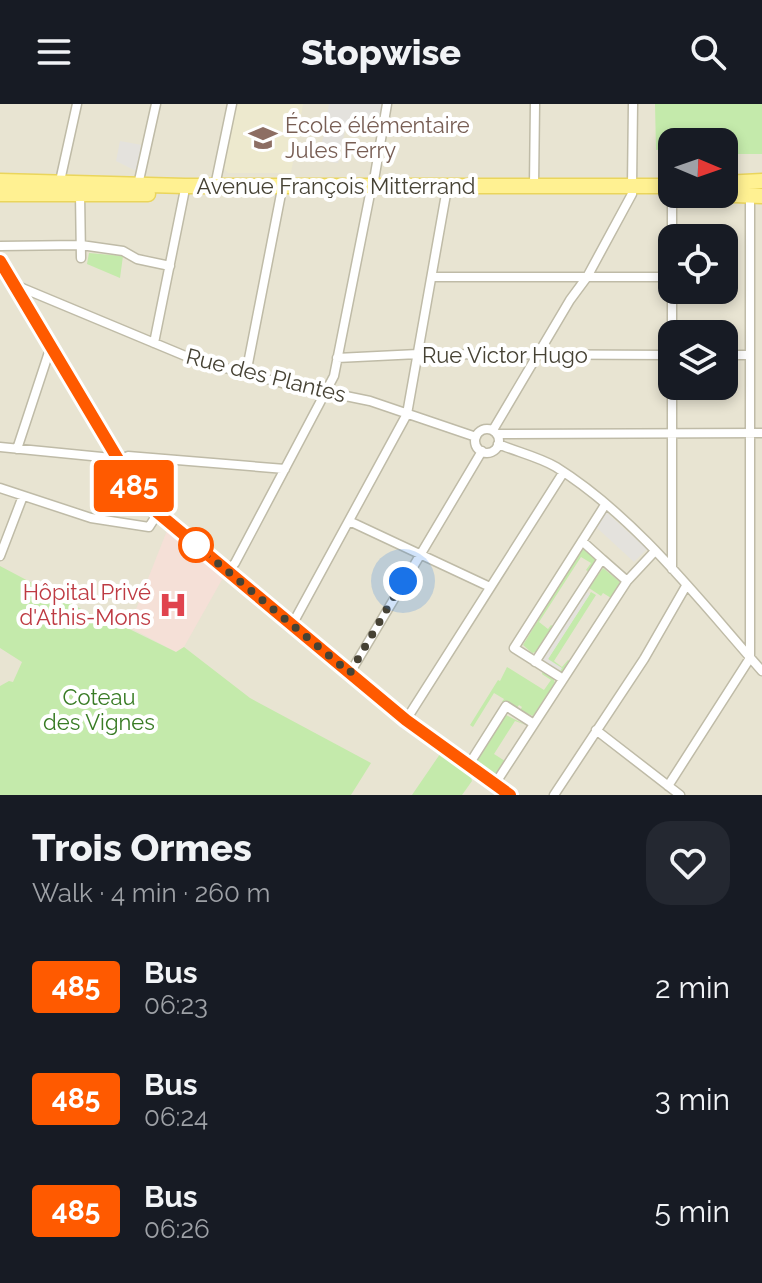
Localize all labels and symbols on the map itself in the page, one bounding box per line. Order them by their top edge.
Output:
place label: École élémentaire Jules Ferry [285,112,470,163]
school or university icon: École élémentaire Jules Ferry [248,123,278,153]
north arrow [658,128,738,208]
street label: Avenue François Mitterrand [197,173,475,199]
street label: Rue Victor Hugo [422,342,588,368]
street label: Rue des Plantes [183,343,349,407]
line badge: 485 [88,460,180,512]
unlabelled marker [179,528,213,562]
your location [383,561,423,601]
place label: Hôpital Privé d'Athis-Mons [19,579,151,630]
hospital icon: Hôpital Privé d'Athis-Mons [158,590,188,620]
park label: Coteau des Vignes [43,684,155,735]

